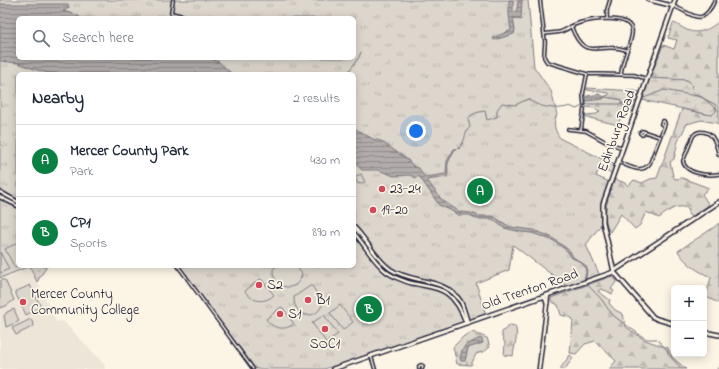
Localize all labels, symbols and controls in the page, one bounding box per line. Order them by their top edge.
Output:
search box [16,16,356,60]
icon: search [30,27,52,49]
text: Search here [62,27,134,49]
text: Nearby [32,86,84,111]
street label: Edinburg Road [592,87,643,175]
text: 2 results [293,89,340,108]
your location [406,121,426,141]
text: Mercer County Park [70,140,188,162]
text: A [41,151,49,170]
text: 430 m [310,151,340,170]
text: Park [70,162,94,181]
pin: A [467,176,493,206]
place label: 23-24 [390,179,421,200]
marker: 23-24 [377,184,387,194]
place label: 19-20 [381,200,408,221]
marker: 19-20 [368,205,378,215]
text: CP1 [70,212,91,234]
text: B [41,223,49,242]
text: 890 m [312,223,340,242]
text: Sports [70,234,107,253]
street label: Old Trenton Road [479,264,581,316]
place label: S2 [267,275,283,296]
marker: S2 [254,280,264,290]
place label: Mercer County Community College [31,284,140,322]
map controls [671,285,707,357]
button: + [671,285,707,321]
place label: B1 [315,290,330,311]
pin: B [356,294,382,324]
marker: B1 [303,295,313,305]
marker: Mercer County Community College [18,297,28,307]
place label: S1 [288,304,302,325]
marker: S1 [275,309,285,319]
button: − [671,321,707,357]
marker: SOC1 [320,324,330,334]
place label: SOC1 [310,334,341,355]

